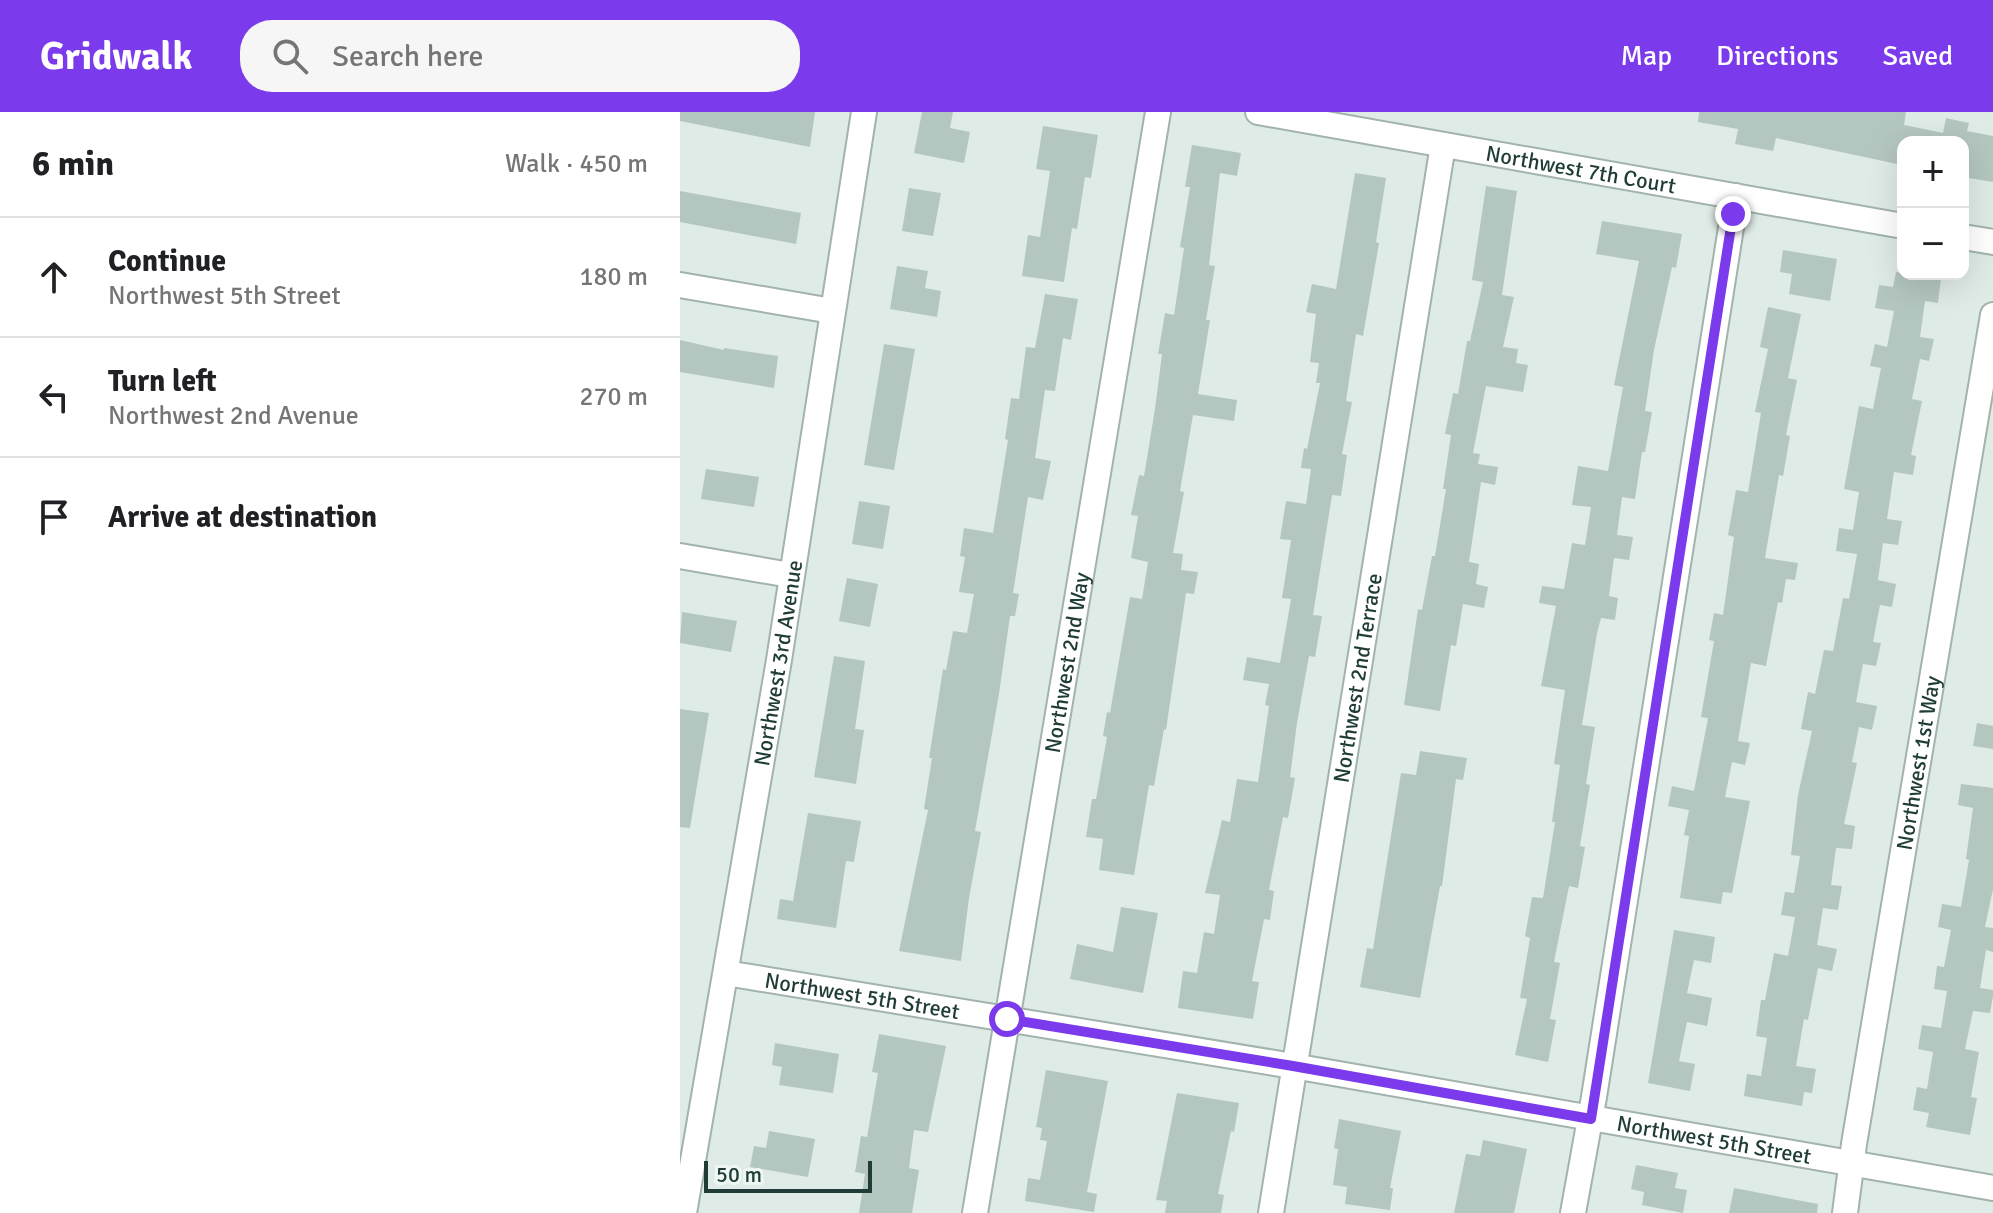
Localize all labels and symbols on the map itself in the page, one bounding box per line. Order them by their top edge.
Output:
street label: Northwest 7th Court [1484,139,1678,199]
route end [1715,196,1751,232]
street label: Northwest 3rd Avenue [748,558,808,768]
street label: Northwest 2nd Way [1038,570,1095,755]
street label: Northwest 2nd Terrace [1327,571,1387,785]
street label: Northwest 1st Way [1890,673,1946,852]
street label: Northwest 5th Street [763,966,962,1025]
route start [989,1001,1025,1037]
street label: Northwest 5th Street [1615,1109,1814,1170]
scale bar [704,1157,872,1193]

